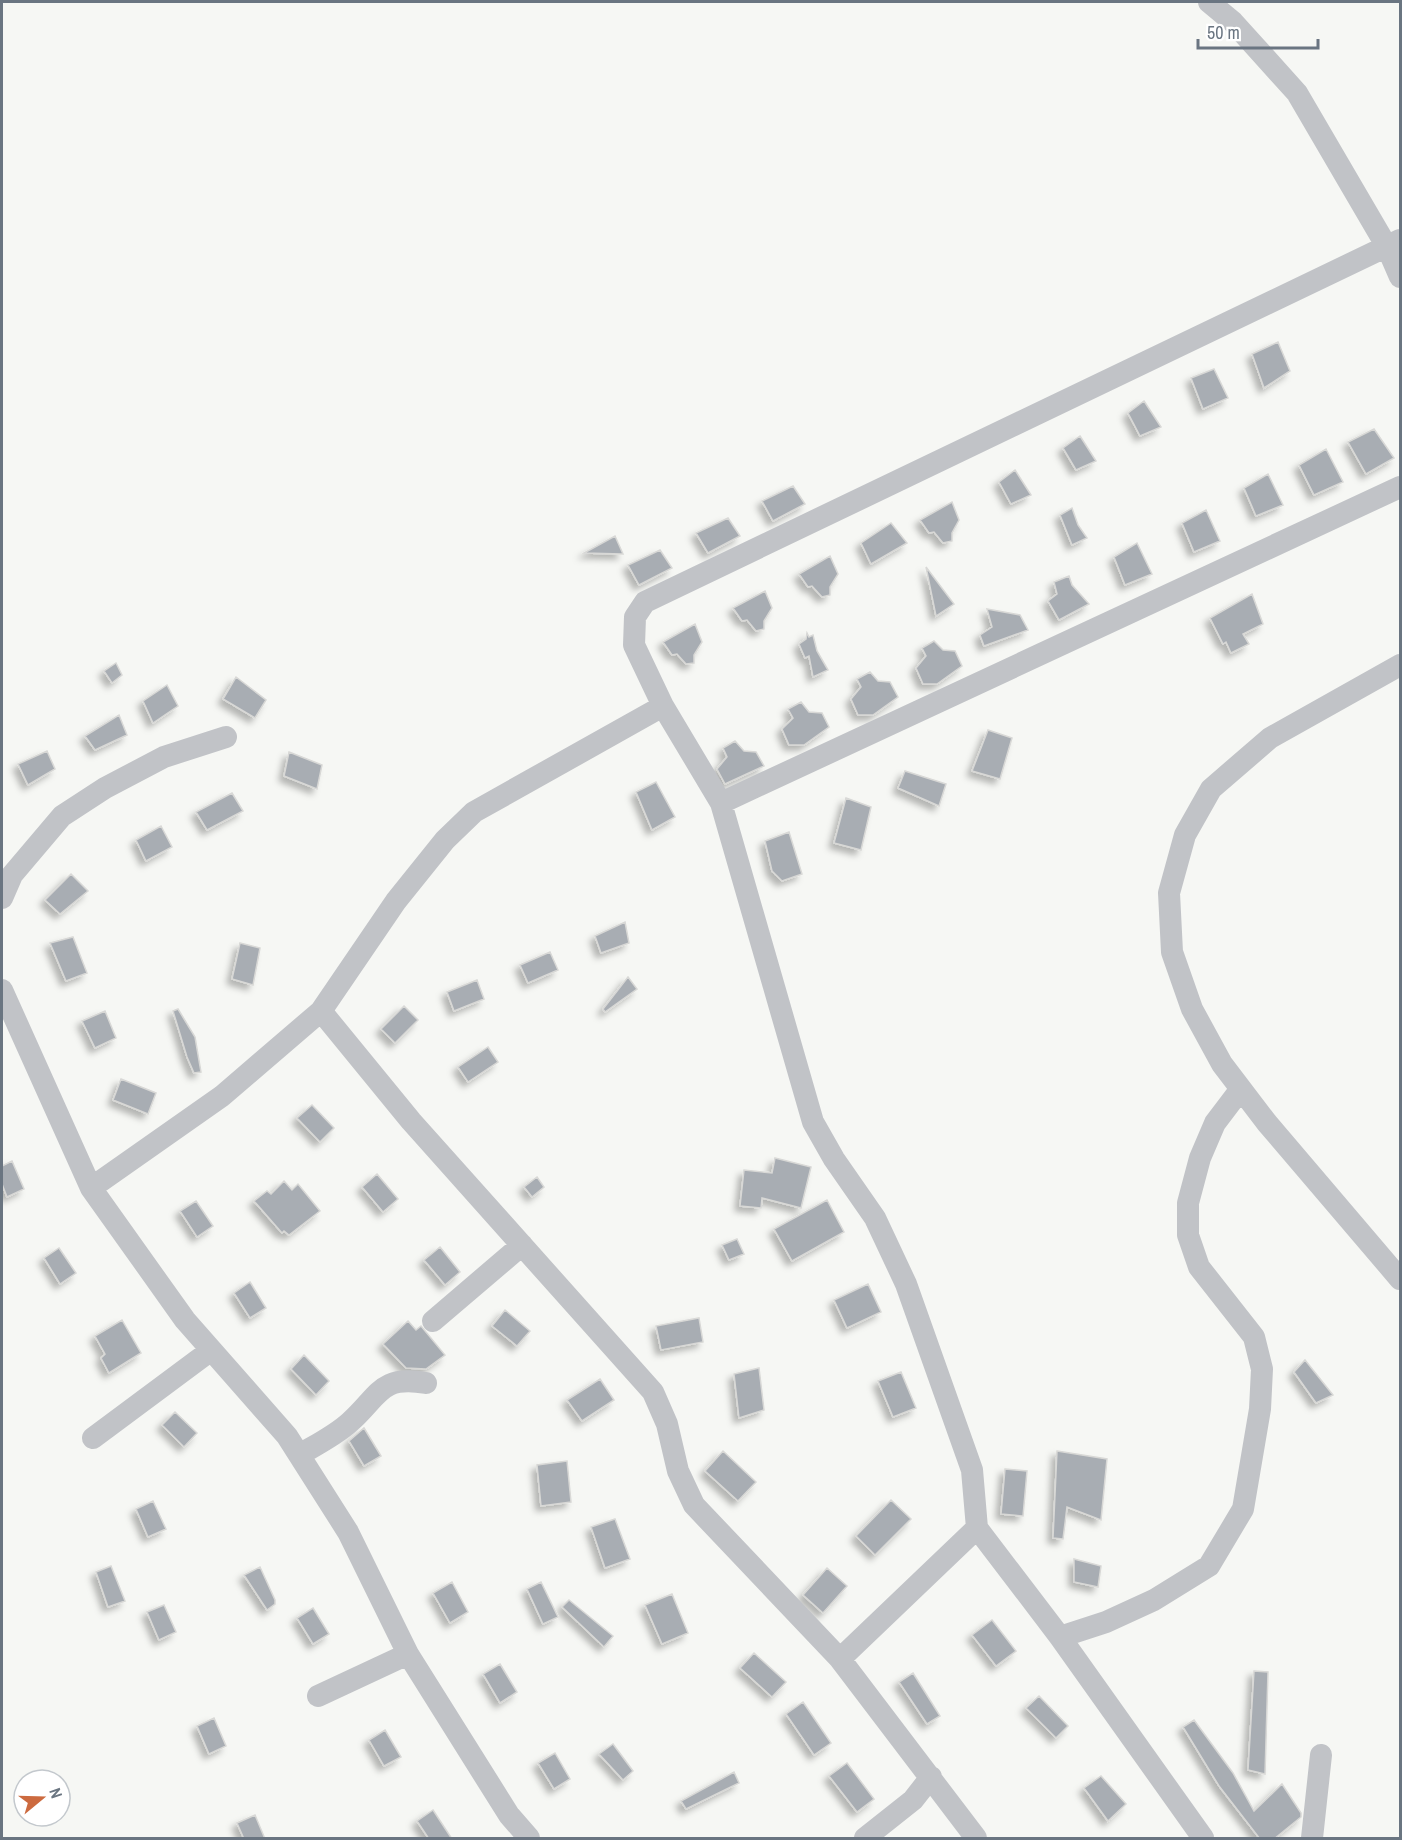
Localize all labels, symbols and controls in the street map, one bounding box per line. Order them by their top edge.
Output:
scale bar [1198,12,1318,50]
text: 50 m [1207,20,1240,45]
north arrow [12,1768,72,1828]
text: N [44,1785,68,1801]

